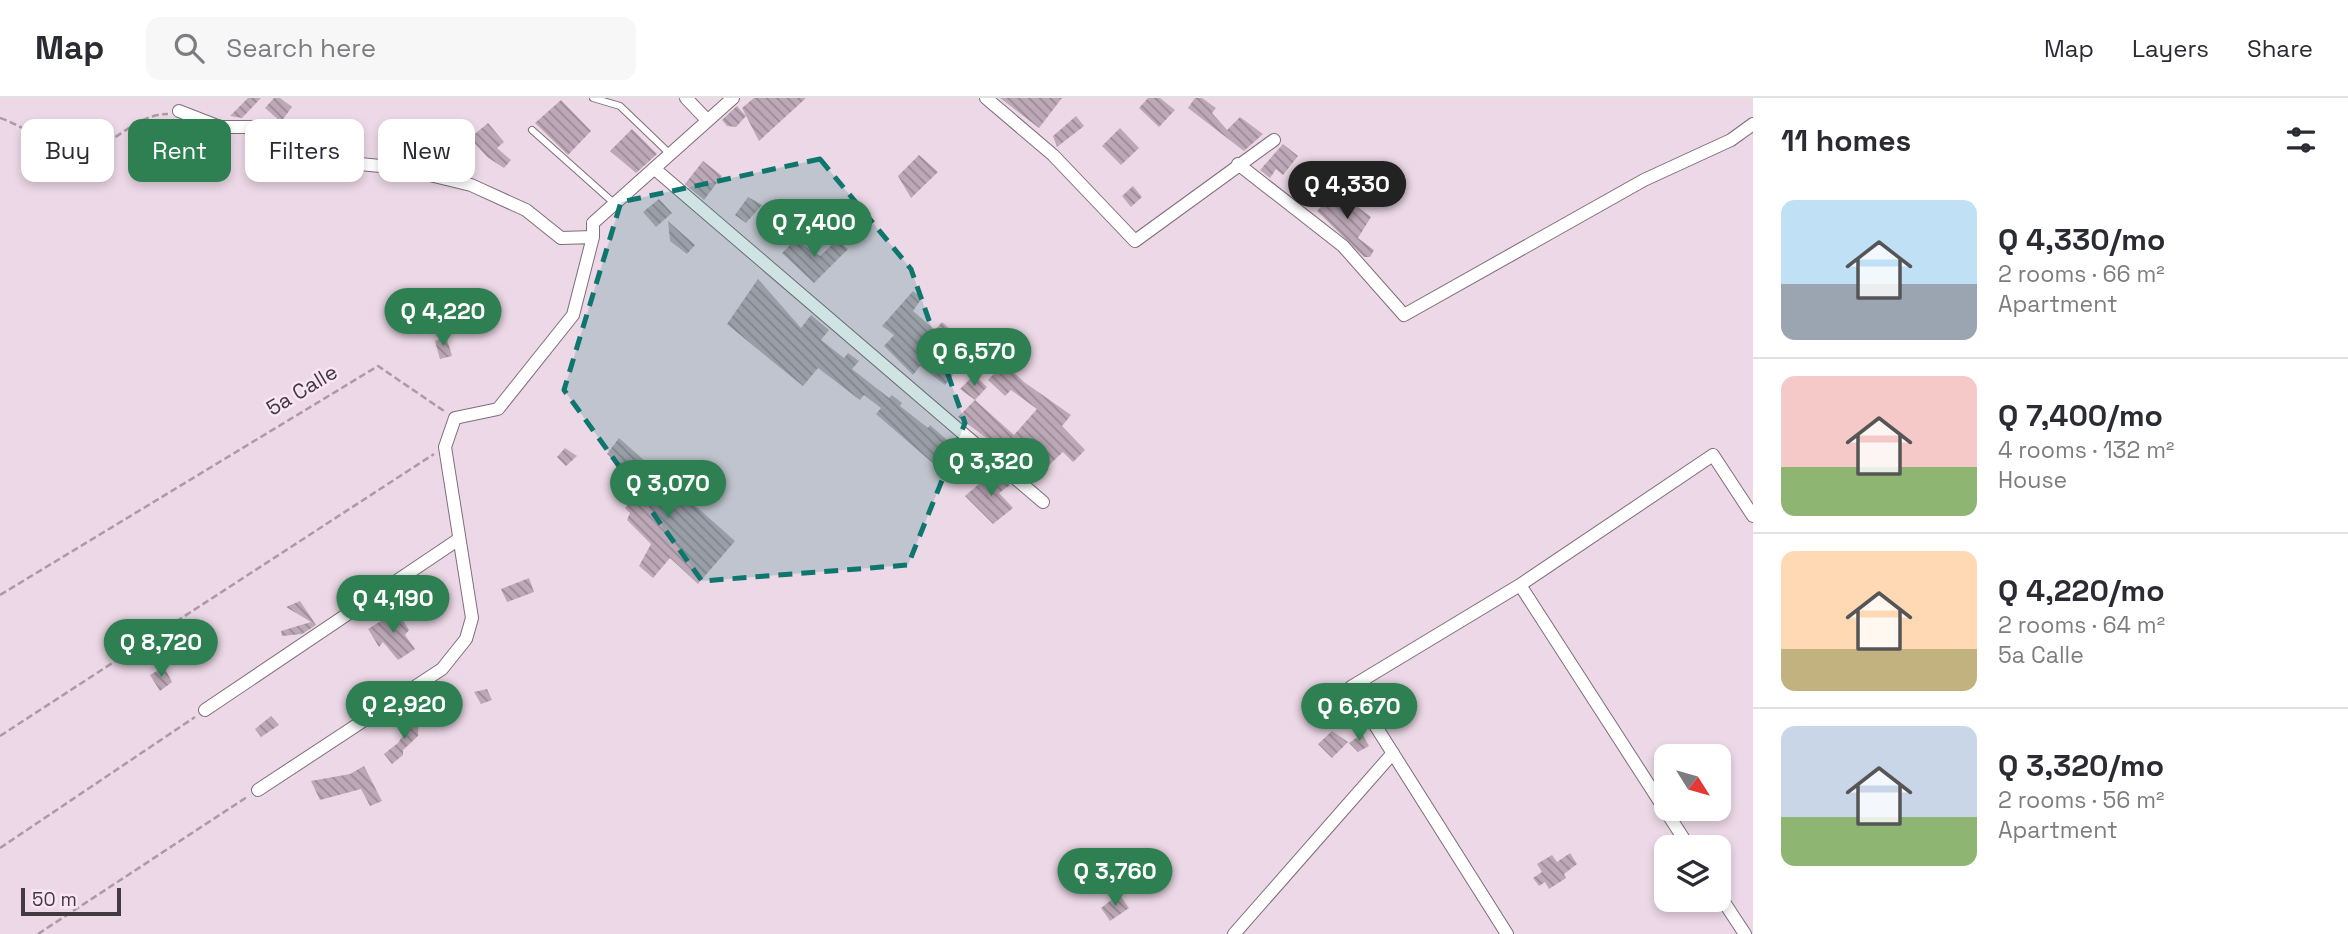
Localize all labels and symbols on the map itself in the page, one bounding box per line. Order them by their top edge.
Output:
pin: Q 4,330 [1282,162,1412,221]
pin: Q 7,400 [749,200,879,259]
pin: Q 4,220 [378,288,508,348]
pin: Q 6,570 [909,328,1039,388]
street label: 5a Calle [261,358,342,421]
pin: Q 3,320 [926,438,1056,498]
pin: Q 3,070 [603,460,733,520]
pin: Q 4,190 [328,575,458,635]
pin: Q 8,720 [96,620,226,679]
pin: Q 2,920 [339,682,469,741]
pin: Q 6,670 [1294,684,1424,743]
north arrow [1654,744,1731,821]
pin: Q 3,760 [1050,848,1180,908]
scale bar [21,885,121,917]

